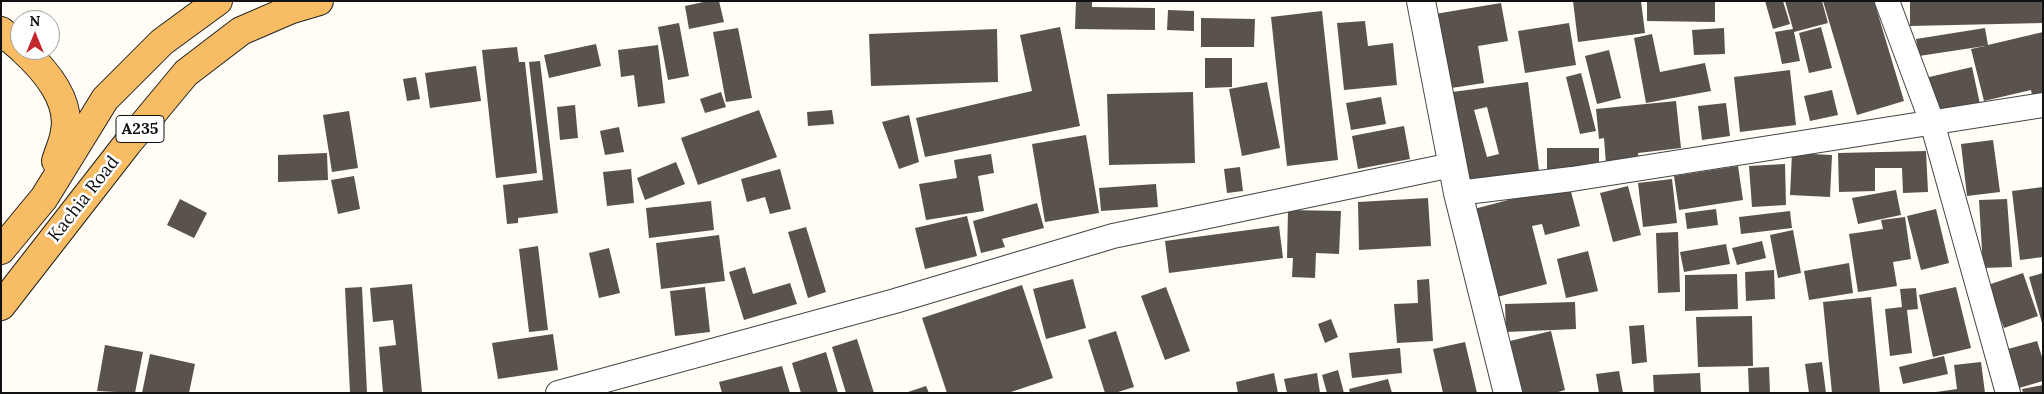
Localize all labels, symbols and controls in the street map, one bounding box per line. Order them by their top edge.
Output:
north arrow [10,10,60,60]
text: N [30,12,40,30]
road number: A235 [116,116,164,142]
street label: Kachia Road [44,152,124,246]

